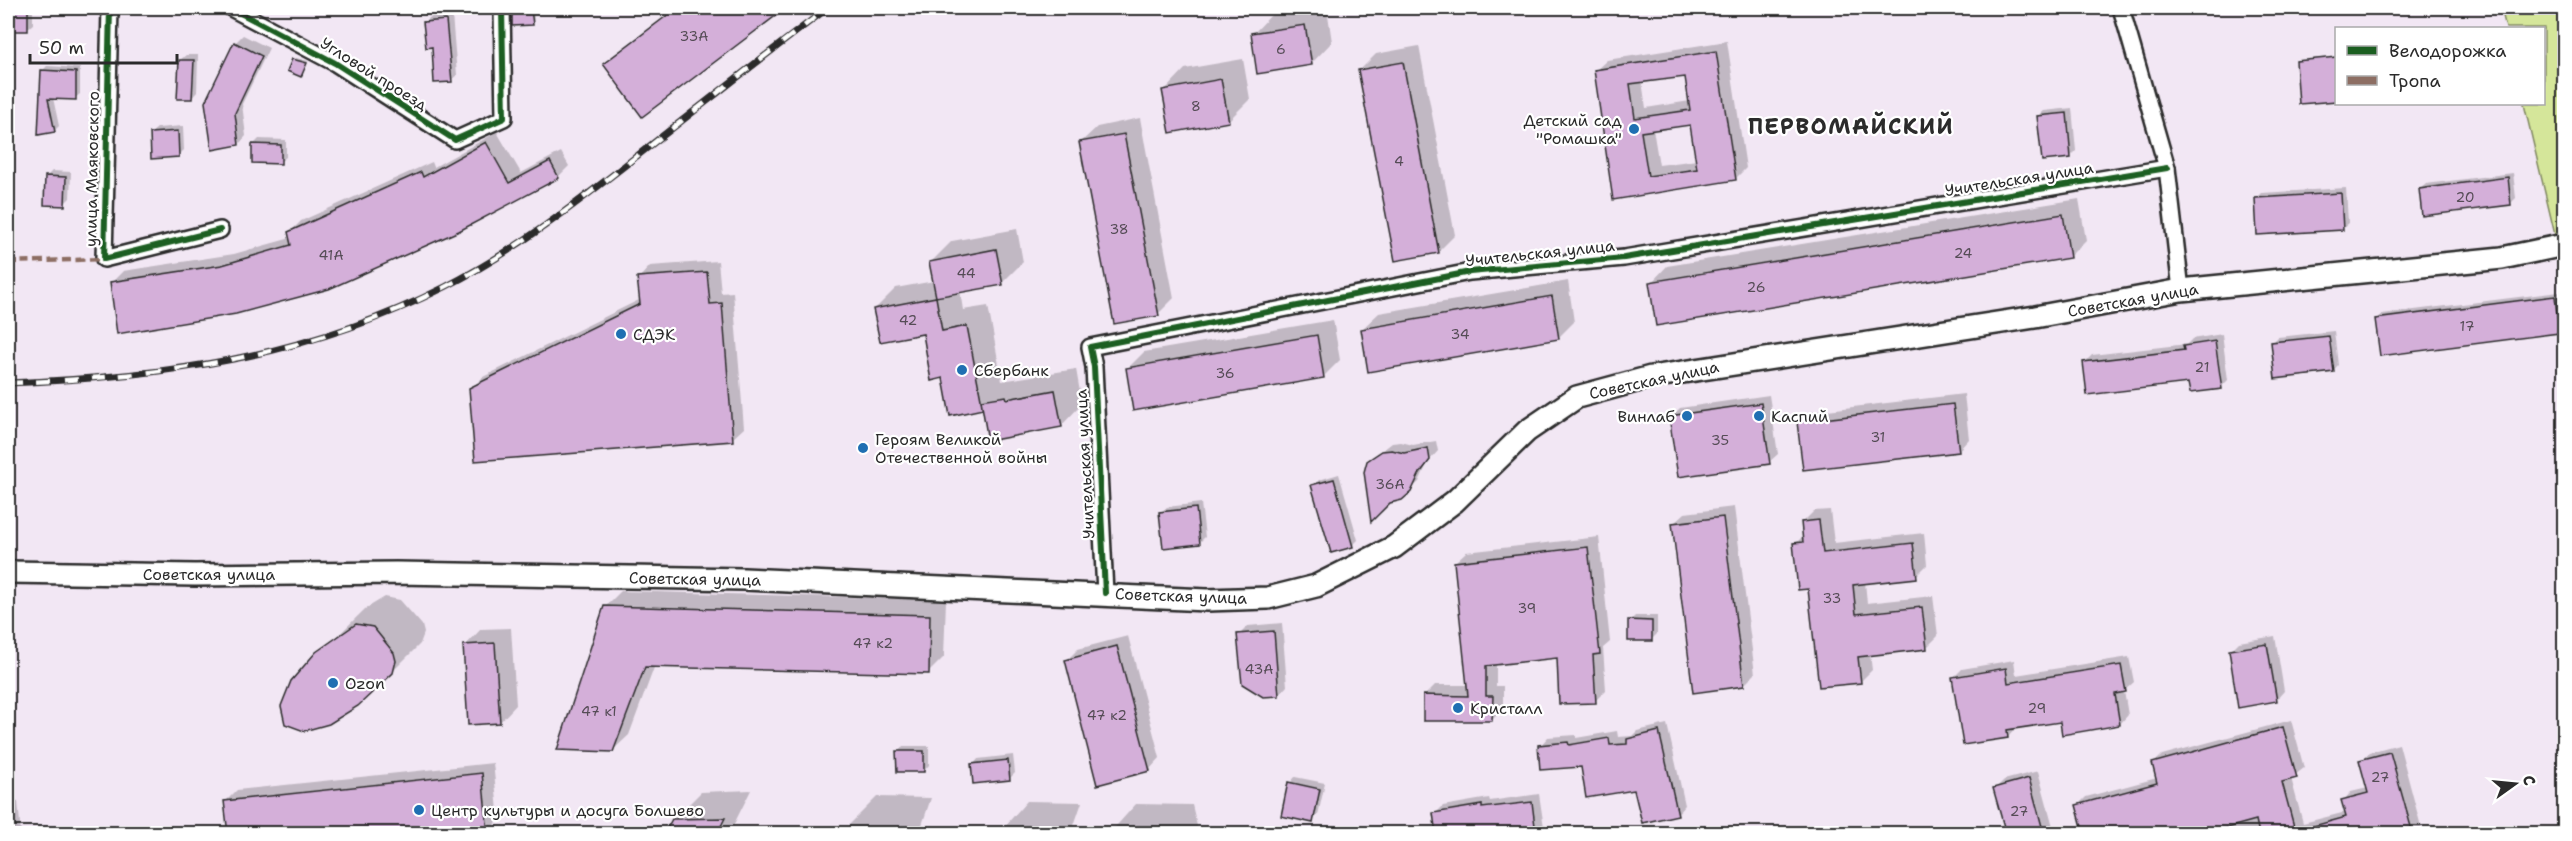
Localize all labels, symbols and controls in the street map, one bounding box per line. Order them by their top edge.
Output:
scale bar [30,27,177,65]
house number: 33А [680,27,708,45]
legend [2335,27,2545,105]
street label: Угловой проезд [316,33,432,115]
text: 50 m [39,36,84,60]
text: Велодорожка [2389,39,2507,63]
house number: 6 [1276,40,1286,58]
text: Тропа [2389,69,2441,93]
street label: улица Маяковского [80,91,104,247]
house number: 8 [1191,97,1201,115]
place label: Детский сад "Ромашка" [1523,110,1622,149]
district label: ПЕРВОМАЙСКИЙ [1748,111,1954,141]
marker: Детский сад "Ромашка" [1627,122,1641,136]
house number: 4 [1394,152,1404,170]
street label: Учительская улица [1943,157,2095,201]
house number: 20 [2455,188,2475,206]
house number: 38 [1109,220,1129,238]
street label: Учительская улица [1464,235,1616,271]
house number: 24 [1954,244,1973,262]
house number: 41А [318,246,344,264]
house number: 44 [956,264,976,282]
house number: 26 [1747,278,1766,296]
street label: Советская улица [2066,278,2200,322]
house number: 42 [899,311,917,329]
house number: 17 [2460,317,2474,335]
place label: СДЭК [633,324,676,345]
house number: 34 [1450,325,1470,343]
marker: СДЭК [614,327,628,341]
street label: Советская улица [1587,356,1721,404]
house number: 21 [2195,358,2209,376]
place label: Сбербанк [974,360,1049,381]
marker: Сбербанк [955,363,969,377]
house number: 36 [1215,364,1235,382]
street label: Учительская улица [1071,388,1099,539]
place label: Винлаб [1618,406,1675,427]
place label: Каспий [1771,406,1828,427]
marker: Винлаб [1680,409,1694,423]
marker: Каспий [1752,409,1766,423]
house number: 31 [1871,428,1885,446]
place label: Героям Великой Отечественной войны [875,429,1047,468]
house number: 35 [1711,431,1729,449]
marker: Героям Великой Отечественной войны [856,441,870,455]
house number: 36А [1375,475,1405,493]
street label: Советская улица [143,564,275,585]
street label: Советская улица [629,567,761,591]
street label: Советская улица [1115,583,1248,609]
house number: 33 [1823,589,1841,607]
house number: 39 [1518,599,1536,617]
house number: 47 к2 [853,634,893,652]
house number: 43А [1245,660,1273,678]
place label: Ozon [345,673,385,694]
marker: Ozon [326,676,340,690]
place label: Кристалл [1470,698,1542,719]
house number: 29 [2028,699,2046,717]
marker: Кристалл [1451,701,1465,715]
house number: 47 к1 [581,702,617,720]
house number: 47 к2 [1087,706,1127,724]
north arrow [2485,754,2545,814]
house number: 27 [2371,768,2389,786]
text: С [2518,773,2540,788]
place label: Центр культуры и досуга Болшево [431,800,704,821]
house number: 27 [2010,802,2028,820]
marker: Центр культуры и досуга Болшево [412,803,426,817]

